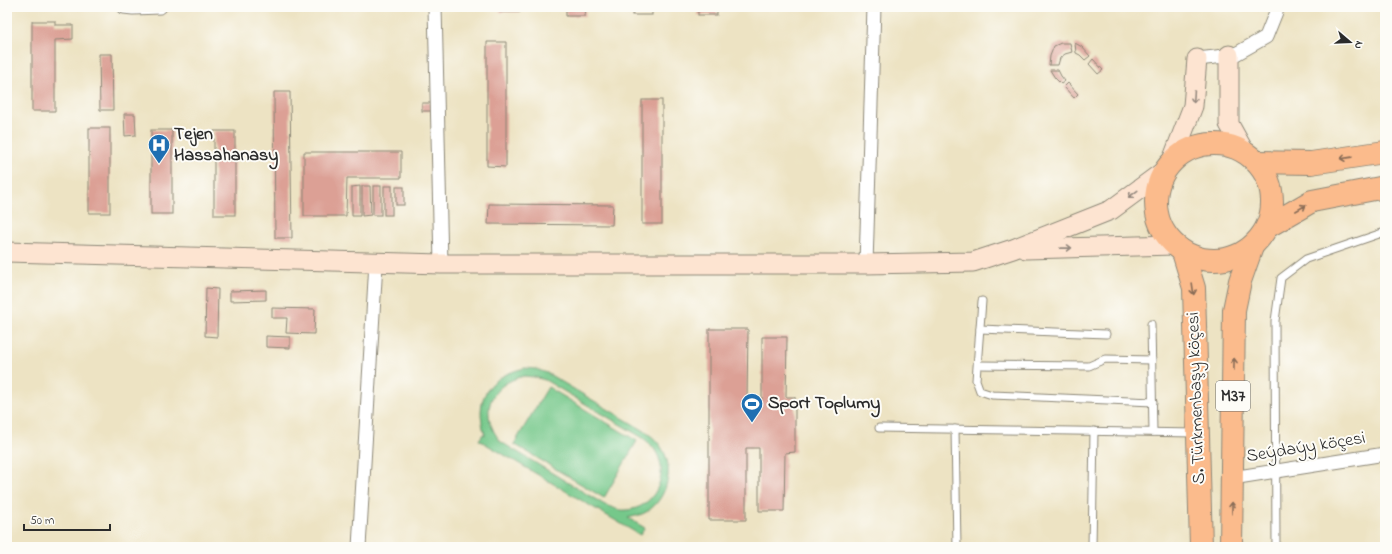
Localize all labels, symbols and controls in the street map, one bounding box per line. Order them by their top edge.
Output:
north arrow [1330,22,1370,62]
text: N [1350,39,1367,51]
one-way arrow [1191,90,1198,103]
place label: Tejen Hassahanasy [174,122,278,170]
hospital icon: Tejen Hassahanasy [146,132,172,165]
one-way arrow [1340,154,1353,162]
one-way arrow [1128,190,1139,198]
one-way arrow [1295,203,1307,211]
one-way arrow [1059,244,1072,251]
one-way arrow [1189,282,1197,295]
street label: S. Türkmenbaşy köçesi [1181,312,1213,484]
one-way arrow [1230,358,1238,371]
road number: M37 [1216,381,1250,411]
sports icon: Sport Toplumy [739,391,765,424]
place label: Sport Toplumy [768,391,880,418]
street label: Seýdaýy köçesi [1245,426,1367,470]
one-way arrow [1228,502,1236,515]
scale bar [24,506,110,532]
text: 50 m [30,512,54,530]

